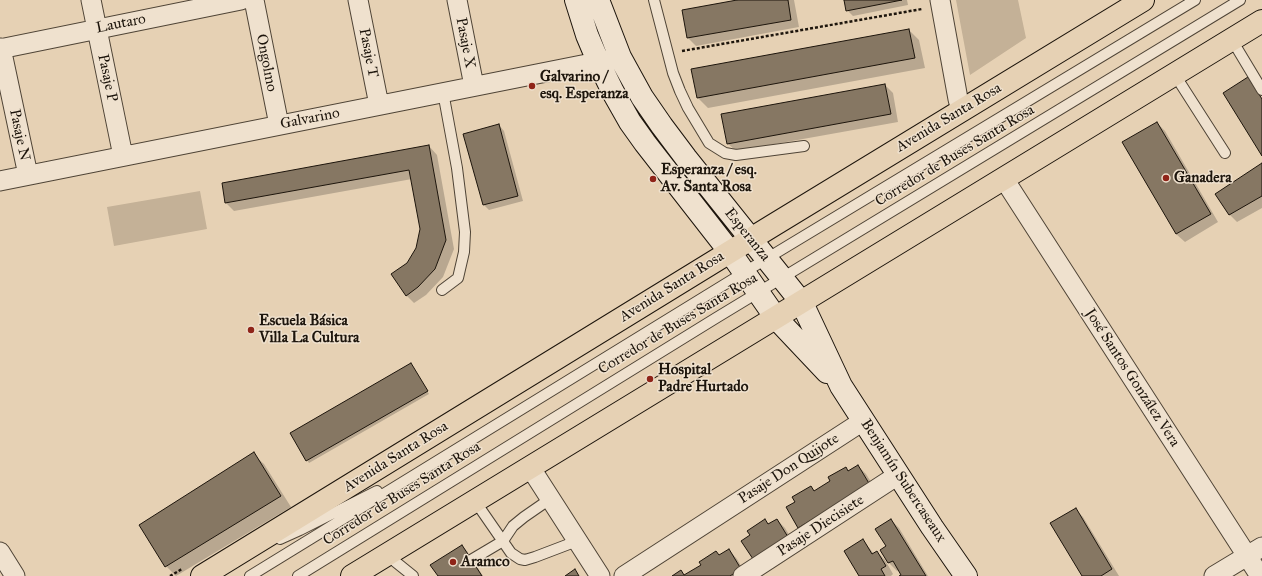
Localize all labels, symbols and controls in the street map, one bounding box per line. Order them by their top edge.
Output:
street label: Lautaro [95,10,147,38]
street label: Pasaje X [451,16,479,70]
street label: Pasaje T [354,27,382,79]
street label: Ongolmo [252,33,280,93]
street label: Pasaje P [93,53,121,103]
place label: Galvarino / esq. Esperanza [540,68,629,103]
street label: Avenida Santa Rosa [893,79,1005,157]
marker: Galvarino / esq. Esperanza [527,81,537,91]
street label: Corredor de Buses Santa Rosa [872,101,1038,211]
street label: Galvarino [279,104,341,134]
street label: Pasaje N [5,108,33,162]
place label: Esperanza / esq. Av. Santa Rosa [661,161,757,196]
place label: Ganadera [1174,169,1231,187]
marker: Ganadera [1161,173,1171,183]
marker: Esperanza / esq. Av. Santa Rosa [648,174,658,184]
street label: Esperanza [720,205,774,265]
street label: Avenida Santa Rosa [616,248,728,326]
street label: Corredor de Buses Santa Rosa [595,269,761,379]
street label: José Santos González Vera [1081,306,1183,450]
place label: Escuela Básica Villa La Cultura [259,312,359,347]
marker: Escuela Básica Villa La Cultura [246,325,256,335]
place label: Hospital Padre Hurtado [658,361,748,396]
marker: Hospital Padre Hurtado [645,374,655,384]
street label: Benjamín Subercaseaux [856,416,950,546]
street label: Avenida Santa Rosa [340,418,452,496]
street label: Pasaje Don Quijote [735,430,843,508]
street label: Corredor de Buses Santa Rosa [320,438,484,550]
street label: Pasaje Diecisiete [774,491,868,561]
place label: Aramco [461,553,510,571]
marker: Aramco [448,557,458,567]

